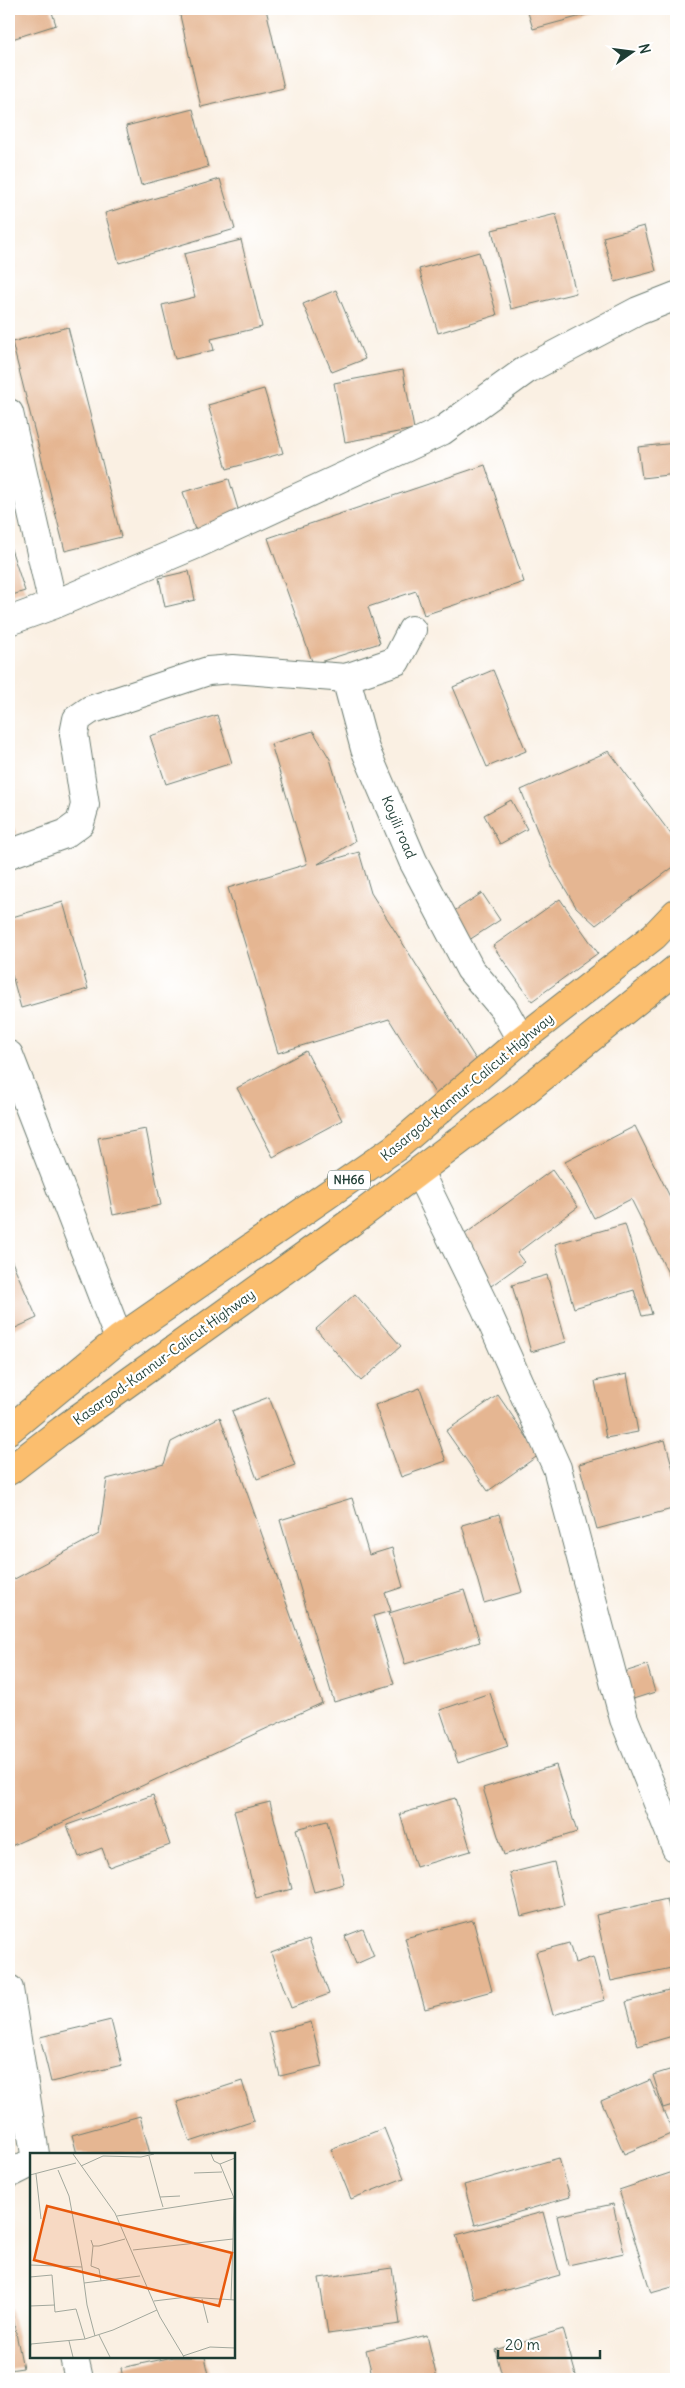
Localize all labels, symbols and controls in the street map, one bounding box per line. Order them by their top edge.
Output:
north arrow [608,28,658,78]
text: N [635,42,655,56]
street label: Koyili road [378,793,420,861]
street label: Kasargod-Kannur-Calicut Highway [377,1009,557,1165]
road number: NH66 [328,1170,370,1190]
street label: Kasargod-Kannur-Calicut Highway [70,1285,258,1429]
inset map [30,2153,235,2358]
scale bar [498,2328,600,2360]
text: 20 m [505,2335,540,2354]

